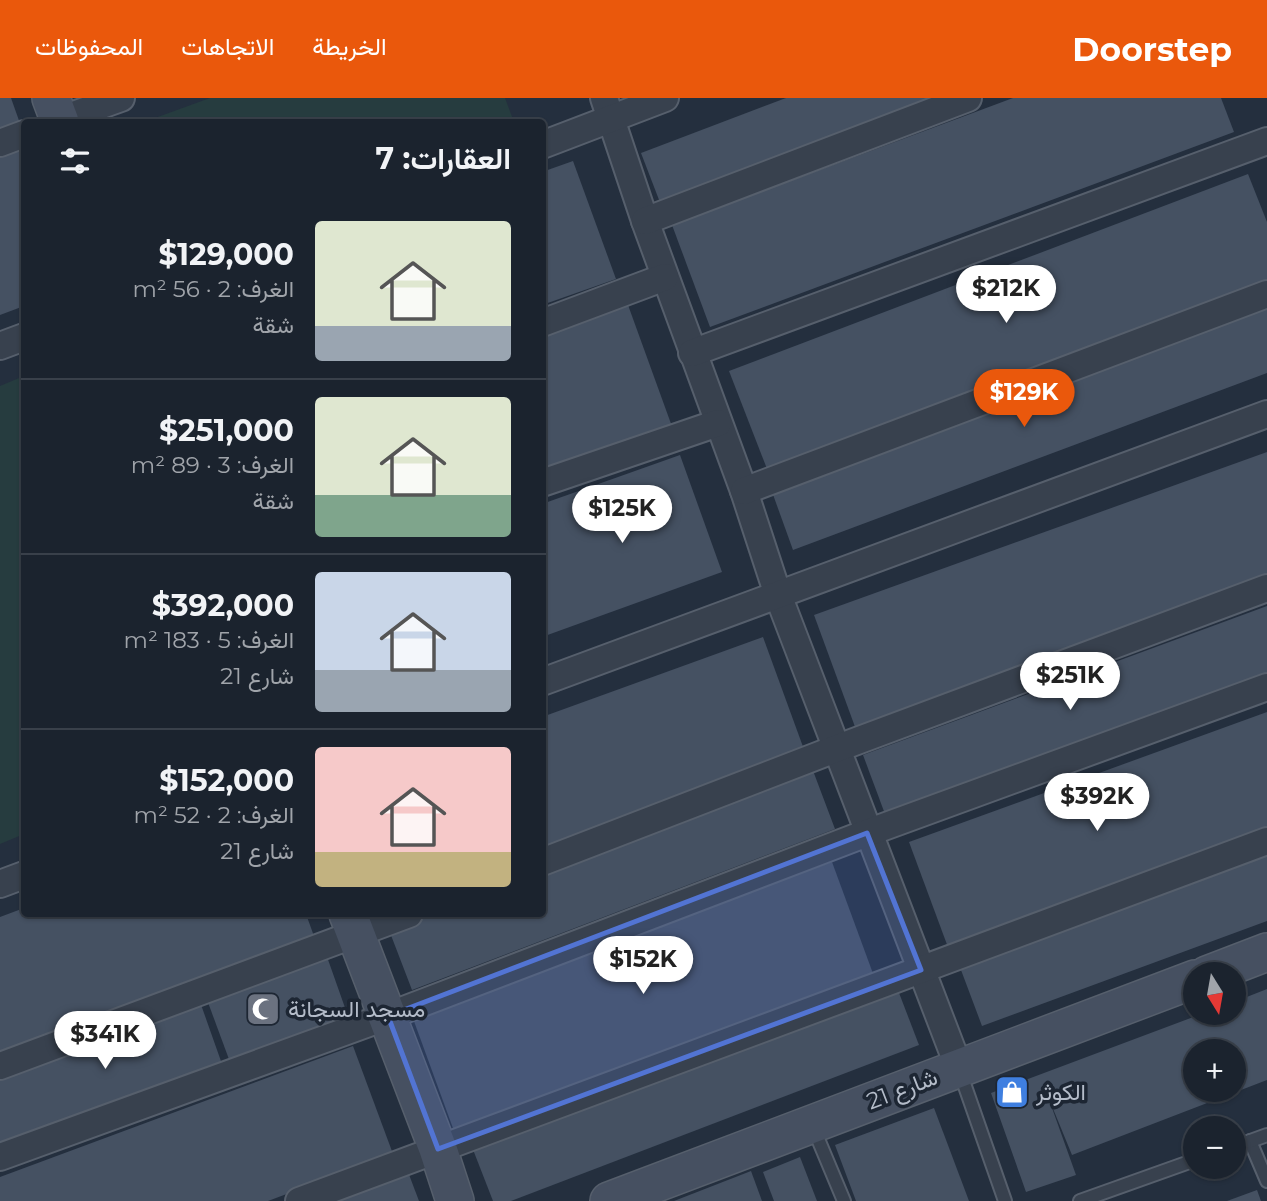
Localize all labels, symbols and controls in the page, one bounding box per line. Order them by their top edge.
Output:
text: Doorstep [1072,29,1232,69]
text: المحفوظات [35,32,143,61]
text: الاتجاهات [181,32,274,61]
text: الخريطة [312,32,387,61]
text: العقارات: 7 [375,140,511,177]
icon: filters [56,142,94,180]
text: $129,000 [158,236,294,273]
icon: home [371,249,455,333]
pin: $212K [957,266,1055,325]
text: $212K [972,274,1040,302]
text: الغرف: 2 · 56 m² [132,275,294,303]
text: شقة [252,311,294,339]
pin: $129K [975,370,1073,429]
text: $129K [990,378,1058,406]
text: $251,000 [159,412,294,449]
icon: home [371,425,455,509]
text: الغرف: 3 · 89 m² [131,451,294,479]
pin: $125K [573,486,671,545]
text: شقة [252,487,294,515]
text: $125K [588,494,656,522]
text: $392,000 [152,587,294,624]
icon: home [371,600,455,684]
text: الغرف: 5 · 183 m² [124,626,294,654]
pin: $251K [1021,652,1119,712]
text: $251K [1036,661,1104,689]
text: شارع 21 [220,662,294,690]
text: $152,000 [159,762,294,799]
pin: $392K [1048,774,1146,833]
icon: home [371,775,455,859]
text: $392K [1060,782,1134,810]
text: الغرف: 2 · 52 m² [133,801,294,829]
text: شارع 21 [220,837,294,865]
pin: $152K [594,936,692,996]
text: $152K [609,945,677,973]
north arrow [1183,962,1246,1026]
map controls [1183,962,1246,1179]
mosque icon: مسجد السجانة [244,990,282,1028]
place label: مسجد السجانة [288,995,425,1023]
pin: $341K [56,1012,154,1071]
text: $341K [70,1020,140,1048]
button: + [1183,1039,1246,1102]
street label: شارع 21 [863,1063,942,1117]
shop icon: الكوثر [993,1073,1031,1111]
place label: الكوثر [1035,1078,1086,1107]
button: − [1183,1116,1246,1179]

